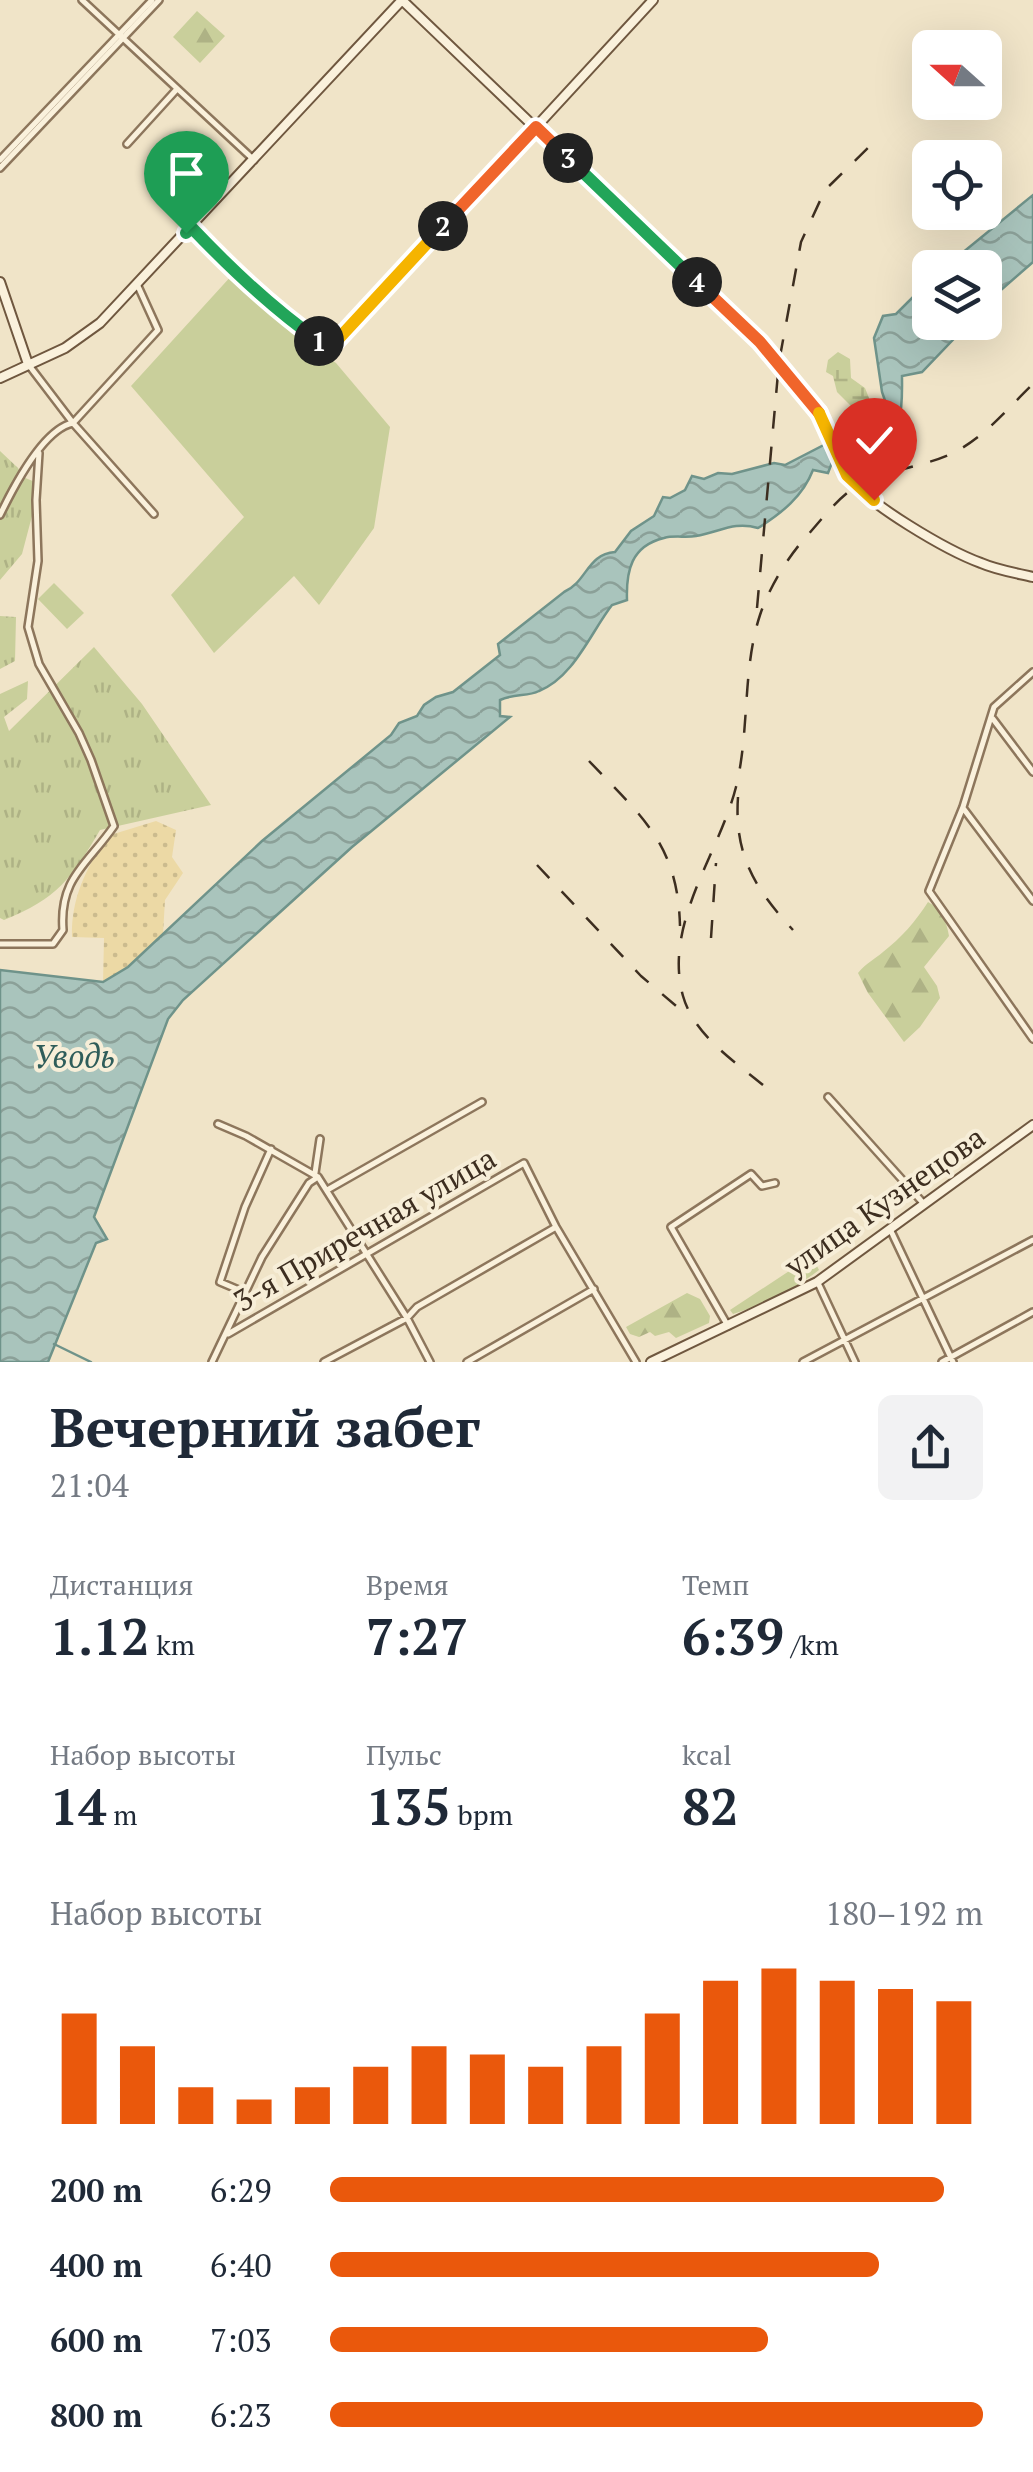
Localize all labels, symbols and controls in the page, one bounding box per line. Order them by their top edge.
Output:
north arrow [912,30,1002,120]
map controls [912,30,1002,340]
pin [144,131,229,234]
pin: 3 [543,133,593,183]
text: 3 [560,139,576,176]
button: locate [912,140,1002,230]
icon: arrive [159,146,214,201]
pin: 2 [418,201,468,251]
text: 2 [435,207,451,244]
button: layers [912,250,1002,340]
pin: 4 [672,257,722,307]
text: 4 [689,263,705,300]
pin: 1 [294,316,344,366]
text: 1 [311,322,327,359]
pin [832,398,917,501]
icon: check [847,413,902,468]
water label: Уводь [33,1035,115,1077]
street label: улица Кузнецова [775,1117,993,1286]
street label: 3-я Приречная улица [226,1138,503,1321]
text: Вечерний забег [50,1390,480,1463]
button: share [878,1395,983,1500]
text: 21:04 [50,1464,129,1506]
text: Дистанция [50,1566,193,1603]
text: Время [366,1566,449,1603]
text: Темп [682,1566,749,1603]
text: 1.12 [50,1603,150,1669]
text: 7:27 [366,1603,468,1669]
text: 6:39 [682,1603,784,1669]
text: km [150,1626,195,1663]
text: /km [784,1626,839,1663]
text: Набор высоты [50,1736,236,1773]
text: Пульс [366,1736,442,1773]
text: kcal [682,1736,732,1773]
text: 14 [50,1773,107,1839]
text: 135 [366,1773,451,1839]
text: 82 [682,1773,739,1839]
text: m [107,1796,137,1833]
text: bpm [451,1796,513,1833]
text: Набор высоты [50,1892,262,1934]
text: 180–192 m [825,1892,983,1934]
text: 200 m [50,2169,142,2211]
text: 6:29 [210,2169,272,2211]
text: 400 m [50,2244,142,2286]
text: 6:40 [210,2244,272,2286]
text: 600 m [50,2319,142,2361]
text: 7:03 [210,2319,272,2361]
text: 800 m [50,2394,142,2436]
text: 6:23 [210,2394,272,2436]

